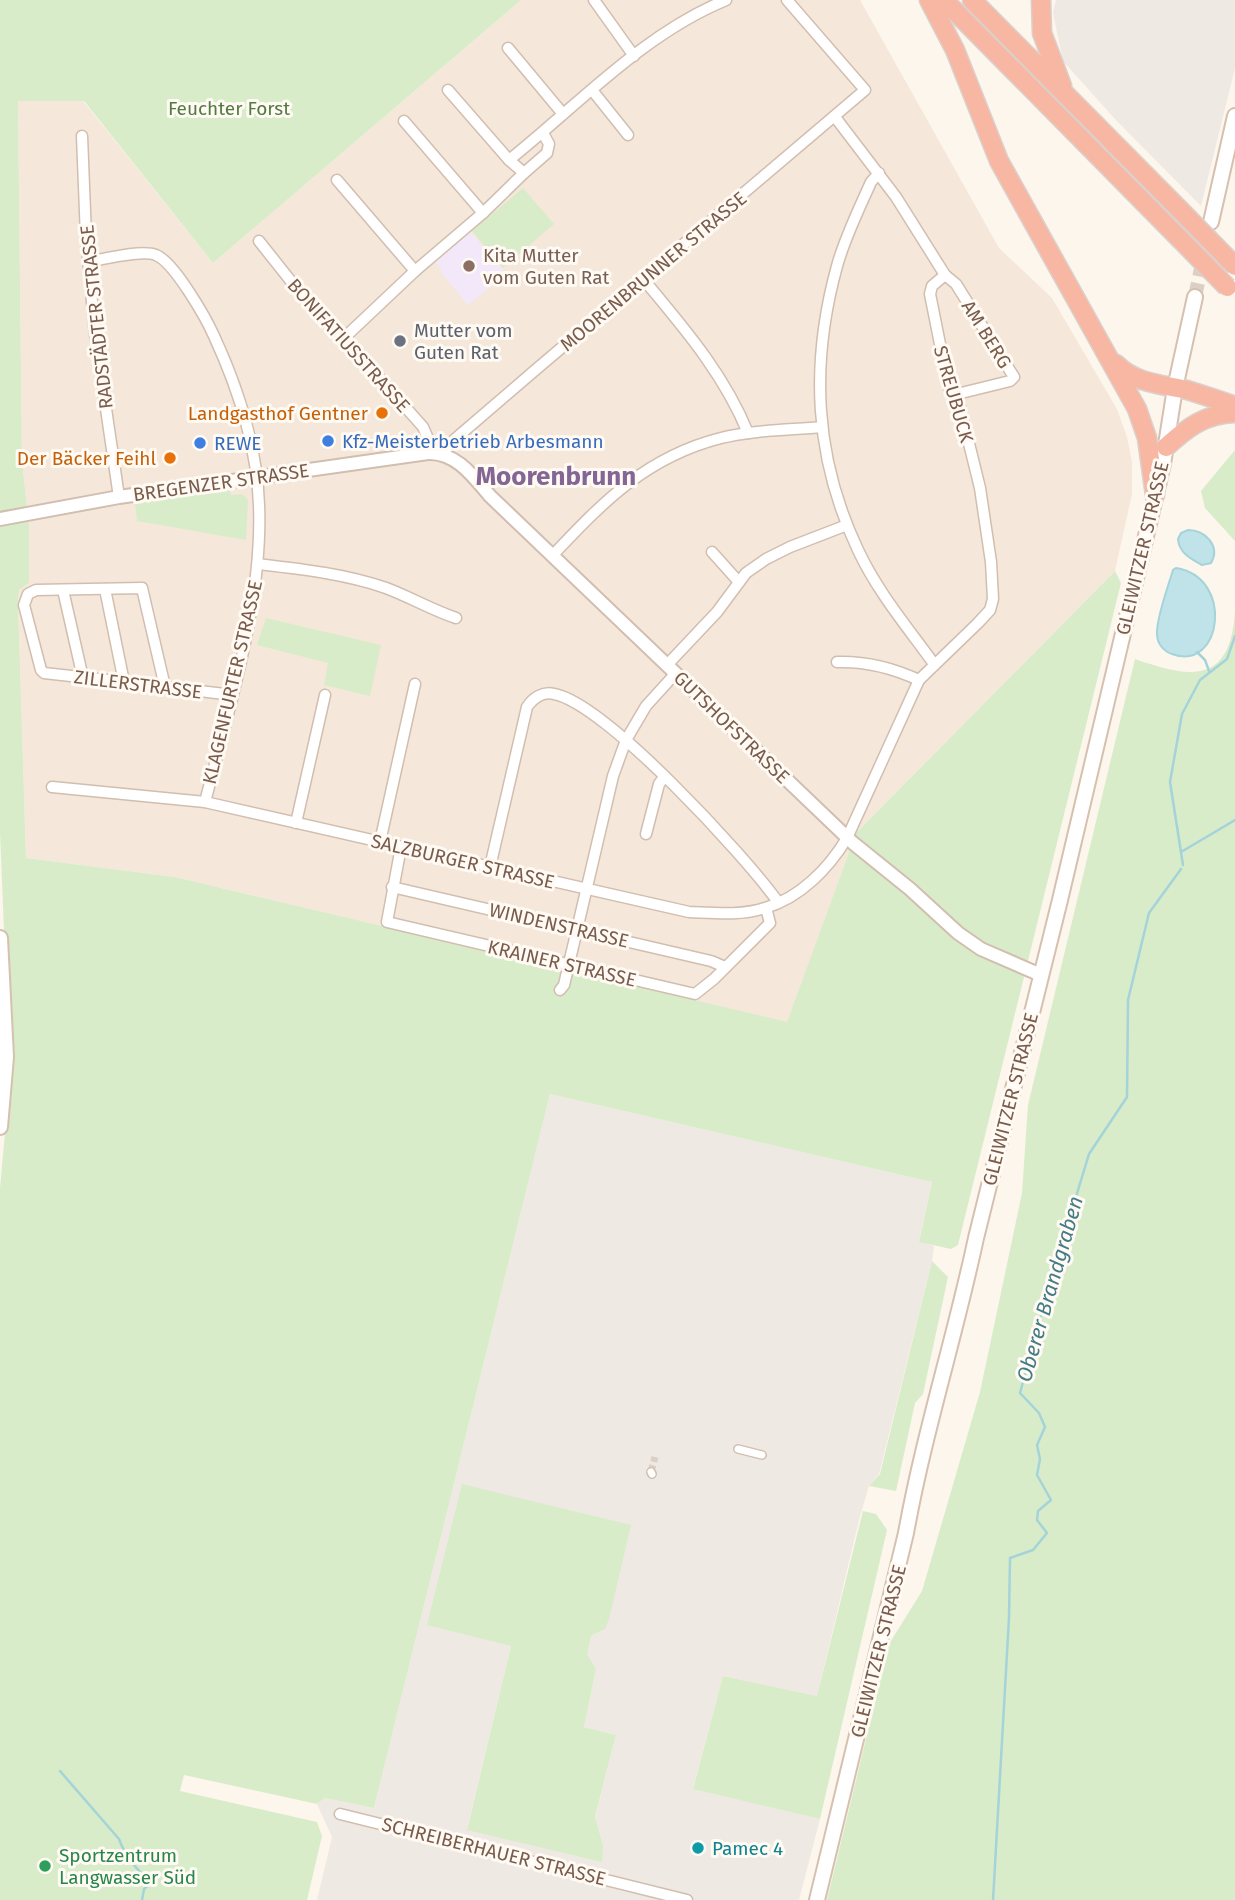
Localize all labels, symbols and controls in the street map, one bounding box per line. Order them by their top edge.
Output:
park label: Feuchter Forst [168,97,290,120]
street label: MOORENBRUNNER STRASSE [555,187,751,356]
street label: RADSTÄDTER STRASSE [75,224,118,410]
place label: Kita Mutter vom Guten Rat [483,244,609,289]
marker: Kita Mutter vom Guten Rat [461,258,477,274]
street label: BONIFATIUSSTRASSE [282,274,415,417]
street label: AM BERG [957,296,1016,372]
place label: Mutter vom Guten Rat [414,319,513,364]
marker: Mutter vom Guten Rat [392,333,408,349]
street label: STREUBUCK [929,343,979,446]
place label: Landgasthof Gentner [188,402,369,425]
marker: Landgasthof Gentner [374,405,390,421]
place label: Kfz-Meisterbetrieb Arbesmann [342,430,604,453]
place label: REWE [214,432,262,455]
marker: Kfz-Meisterbetrieb Arbesmann [320,433,336,449]
marker: REWE [192,435,208,451]
place label: Der Bäcker Feihl [17,447,156,470]
marker: Der Bäcker Feihl [162,450,178,466]
street label: BREGENZER STRASSE [132,459,311,506]
street label: GLEIWITZER STRASSE [1111,459,1174,637]
district label: Moorenbrunn [476,461,636,492]
street label: KLAGENFURTER STRASSE [198,578,267,786]
street label: ZILLERSTRASSE [73,665,203,704]
street label: GUTSHOFSTRASSE [669,666,794,788]
street label: SALZBURGER STRASSE [369,829,557,894]
street label: WINDENSTRASSE [487,898,631,953]
street label: KRAINER STRASSE [485,935,638,992]
street label: GLEIWITZER STRASSE [978,1010,1043,1188]
water label: Oberer Brandgraben [1011,1193,1089,1385]
street label: GLEIWITZER STRASSE [846,1562,911,1740]
street label: SCHREIBERHAUER STRASSE [379,1812,608,1890]
place label: Pamec 4 [712,1837,783,1860]
marker: Pamec 4 [690,1840,706,1856]
place label: Sportzentrum Langwasser Süd [59,1844,196,1889]
marker: Sportzentrum Langwasser Süd [37,1858,53,1874]

